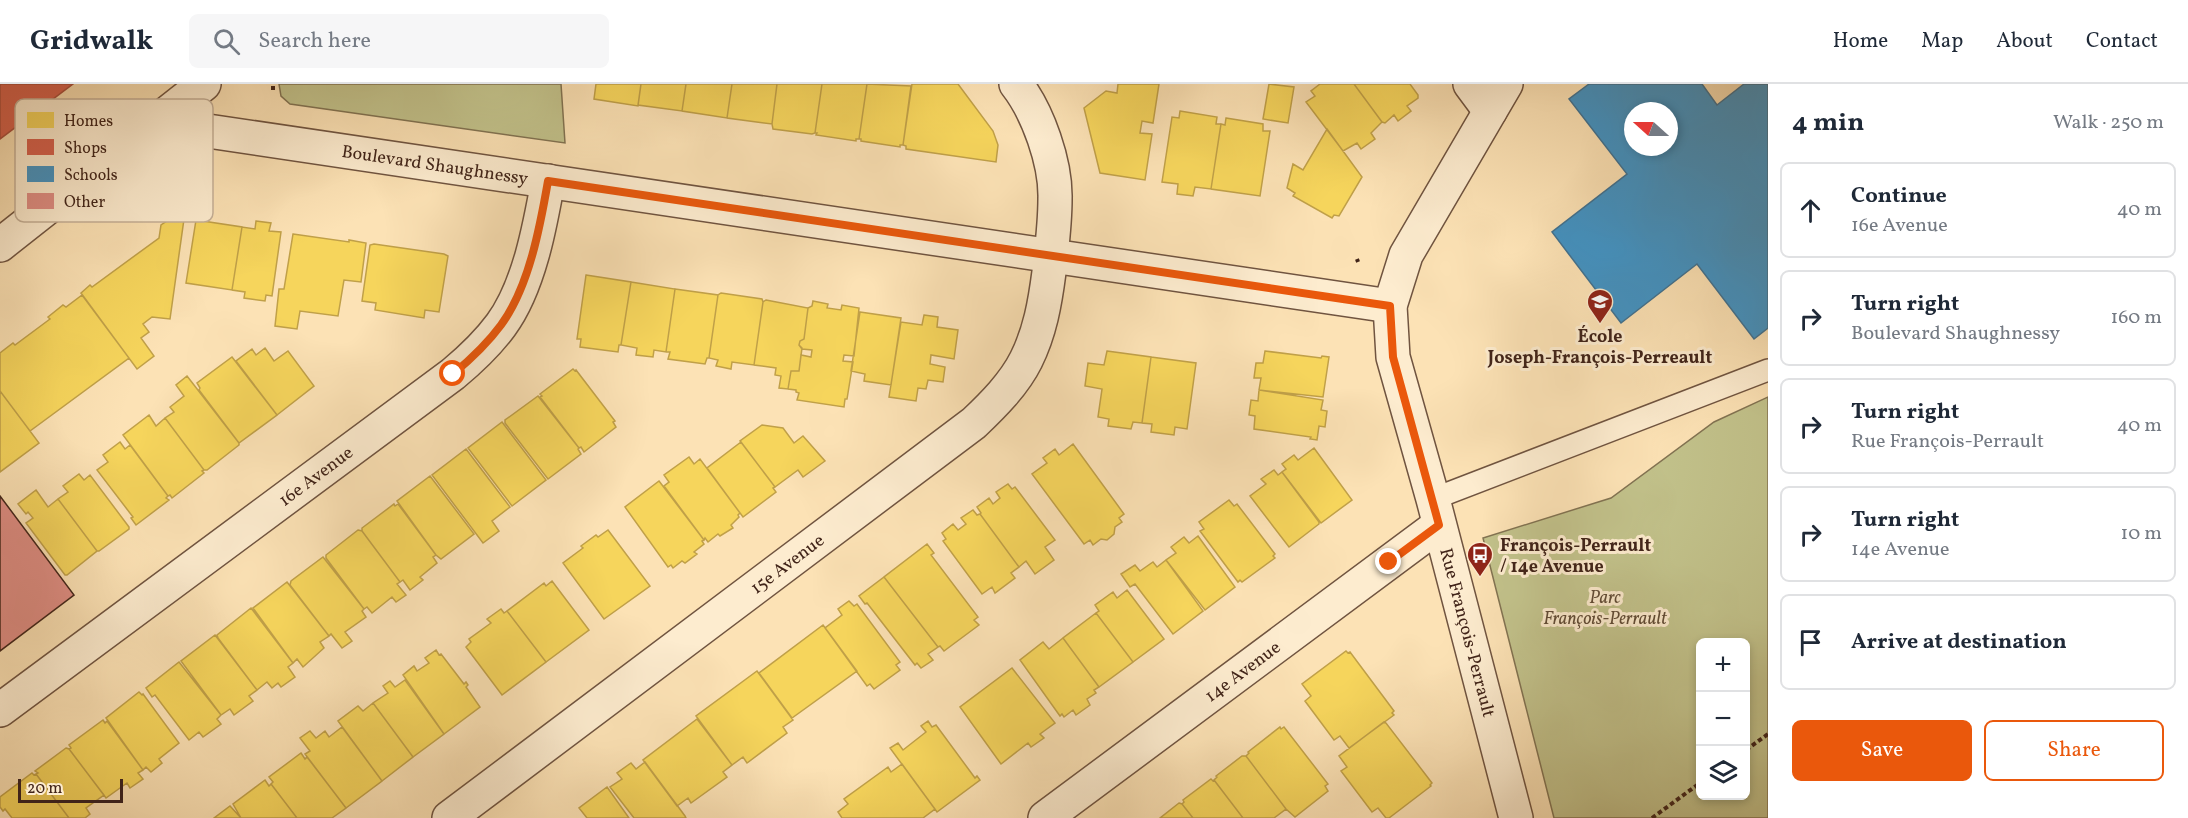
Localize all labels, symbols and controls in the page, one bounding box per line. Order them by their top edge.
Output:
search box [189,14,609,68]
text: Gridwalk [30,22,153,61]
icon: search [210,25,243,58]
text: Search here [258,26,371,57]
text: Home [1833,27,1888,56]
text: Map [1921,27,1963,56]
text: About [1996,27,2053,56]
text: Contact [2086,27,2158,56]
legend [15,99,213,222]
north arrow [1624,102,1678,156]
text: 4 min [1792,105,1864,141]
text: Walk · 250 m [2053,109,2164,137]
text: Homes [64,111,113,133]
text: Shops [64,138,107,160]
street label: Boulevard Shaughnessy [340,140,530,192]
text: Schools [64,165,118,187]
text: Continue [1851,181,1947,212]
text: Other [64,192,105,214]
icon: ahead [1794,194,1827,227]
text: 40 m [2117,196,2162,224]
text: 16e Avenue [1851,212,1948,240]
school or university icon: École Joseph-François-Perreault [1585,287,1615,325]
text: Turn right [1851,289,1959,320]
icon: right [1794,302,1827,335]
text: 160 m [2110,304,2162,332]
text: Boulevard Shaughnessy [1851,320,2060,348]
place label: École Joseph-François-Perreault [1487,325,1712,371]
route start [439,360,465,386]
text: Turn right [1851,397,1959,428]
icon: right [1794,410,1827,443]
text: 40 m [2117,412,2162,440]
text: Rue François-Perrault [1851,428,2044,456]
street label: 16e Avenue [274,441,359,513]
text: Turn right [1851,505,1959,536]
icon: right [1794,518,1827,551]
text: 10 m [2121,520,2162,548]
street label: 15e Avenue [746,529,830,601]
place label: François-Perrault / 14e Avenue [1500,534,1651,580]
text: 14e Avenue [1851,536,1950,564]
bus stop icon: François-Perrault / 14e Avenue [1465,540,1495,578]
street label: Rue François-Perrault [1432,546,1500,720]
route end [1375,548,1401,574]
park label: Parc François-Perrault [1543,586,1668,632]
icon: arrive [1794,626,1827,659]
text: Arrive at destination [1851,627,2067,658]
street label: 14e Avenue [1200,636,1286,709]
map controls [1696,638,1750,800]
button: + [1696,638,1750,692]
button: − [1696,692,1750,746]
button: Save [1792,720,1972,781]
button: Share [1984,720,2164,781]
button: layers [1696,746,1750,800]
scale bar [18,776,123,804]
text: 20 m [27,778,62,800]

